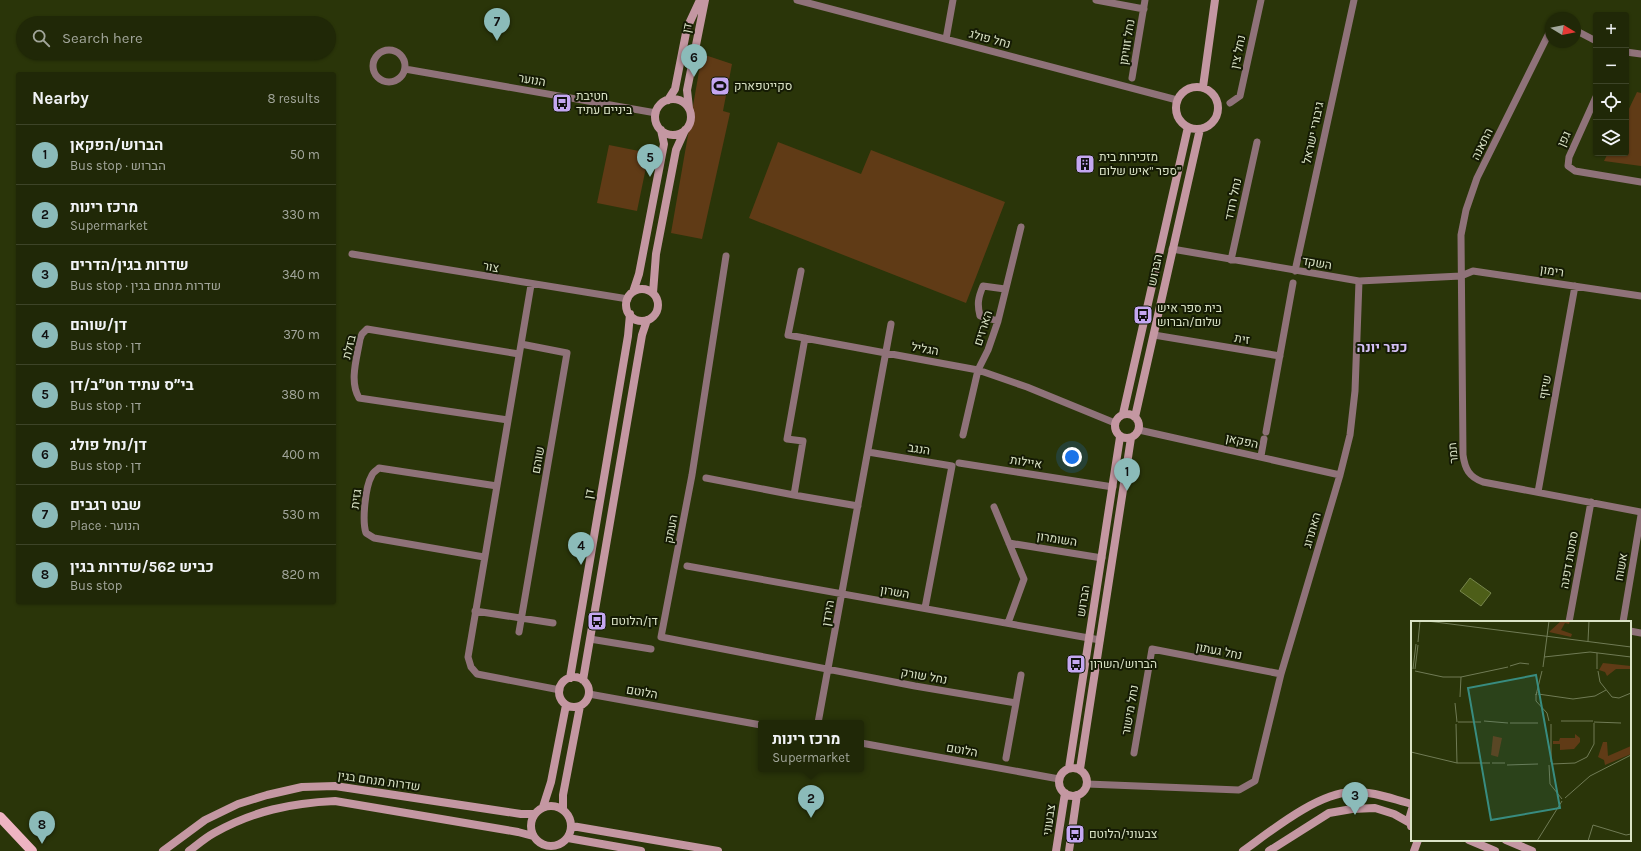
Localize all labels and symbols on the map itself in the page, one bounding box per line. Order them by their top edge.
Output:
pin: 7 [484,8,510,41]
north arrow [1545,12,1581,48]
street label: נחל זוויתן [1116,18,1138,66]
street label: דן [679,22,695,34]
street label: נחל פולג [968,27,1012,51]
street label: נחל צין [1228,34,1248,70]
pin: 6 [681,44,707,77]
street label: הנוער [517,71,547,89]
sports icon: סקייטפארק [709,75,731,97]
place label: סקייטפארק [734,79,792,93]
place label: חטיבת ביניים עתיד [576,89,633,117]
bus stop icon: חטיבת ביניים עתיד [551,92,573,114]
street label: גיבורי ישראל [1300,100,1327,165]
street label: התאנה [1468,126,1496,162]
street label: גפן [1554,129,1574,149]
pin: 5 [637,144,663,177]
place label: מזכירות בית ספר "איש שלום" [1099,150,1181,178]
building icon: מזכירות בית ספר "איש שלום" [1074,153,1096,175]
street label: נחל רודד [1222,177,1244,221]
street label: הברוש [1145,253,1165,287]
street label: השקד [1301,254,1333,272]
street label: צור [482,259,501,275]
street label: רימון [1539,262,1565,280]
place label: בית ספר איש שלום/הברוש [1157,301,1223,329]
bus stop icon: בית ספר איש שלום/הברוש [1132,304,1154,326]
street label: הארזים [971,309,995,347]
street label: זית [1233,331,1251,347]
street label: בזלת [339,333,359,360]
district label: כפר יונה [1357,339,1407,356]
street label: הגליל [910,340,940,358]
street label: שיזף [1536,374,1554,400]
street label: הפקאן [1224,431,1260,451]
street label: הנגב [907,440,931,458]
street label: תמר [1445,442,1461,464]
street label: שוהם [529,445,547,475]
your location [1062,447,1082,467]
street label: איילות [1009,453,1043,471]
pin: 1 [1114,458,1140,491]
street label: גזית [348,488,364,510]
street label: דן [581,488,597,500]
street label: האתרוג [1300,511,1324,549]
street label: העמק [661,513,681,545]
street label: השומרון [1036,529,1078,549]
street label: סמטת דפנה [1557,530,1581,590]
pin: 4 [568,532,594,565]
street label: אשוח [1612,552,1630,582]
street label: השרון [879,583,911,601]
street label: הברוש [1074,584,1092,618]
street label: הירדן [819,599,837,627]
bus stop icon: דן/הלוטם [586,610,608,632]
place label: דן/הלוטם [611,614,658,628]
inset map [1411,621,1631,841]
street label: נחל געתון [1195,640,1243,662]
bus stop icon: הברוש/השרון [1065,653,1087,675]
place label: הברוש/השרון [1090,657,1157,671]
street label: נחל שורק [900,665,948,687]
street label: הלוטם [625,682,659,702]
street label: נחל מישור [1119,684,1141,736]
street label: הלוטם [945,740,979,760]
street label: שדרות מנחם בגין [337,768,421,794]
pin: 3 [1342,782,1368,815]
pin: 2 [798,785,824,818]
street label: צבעוני [1040,803,1058,836]
pin: 8 [29,811,55,844]
bus stop icon: צבעוני/הלוטם [1064,823,1086,845]
place label: צבעוני/הלוטם [1089,827,1158,841]

